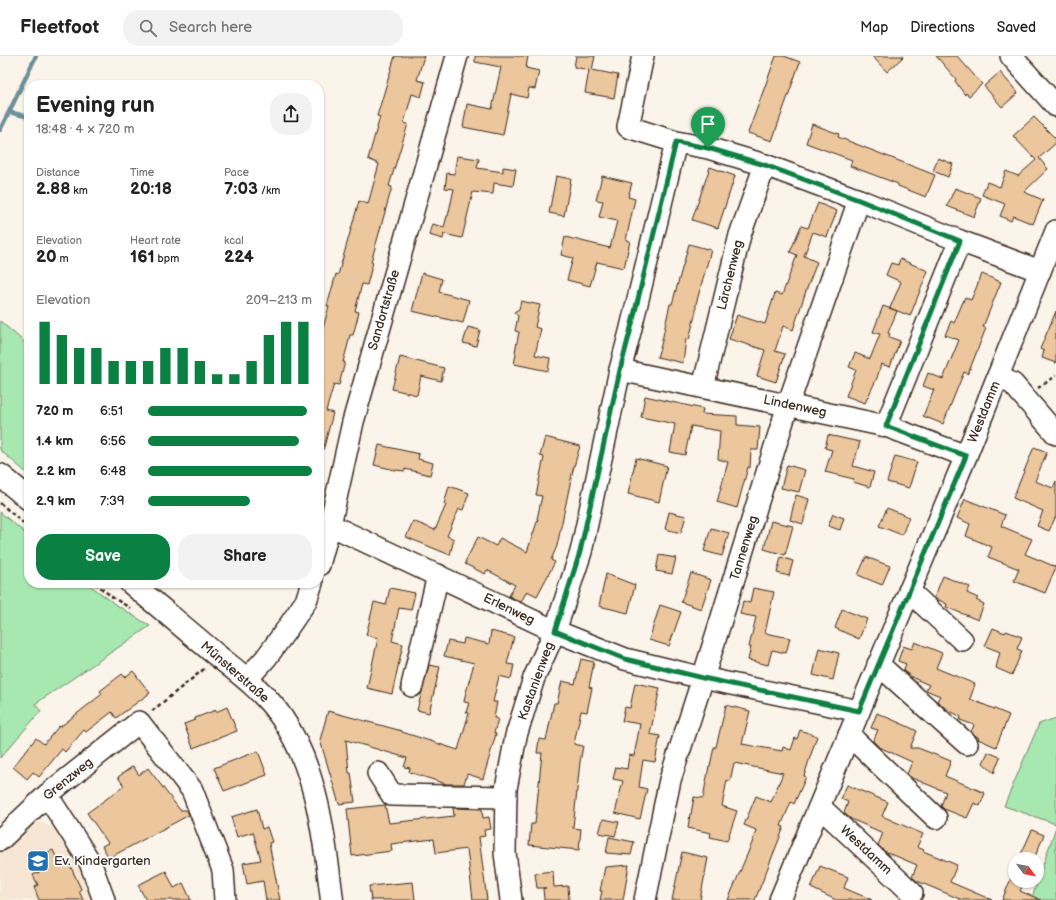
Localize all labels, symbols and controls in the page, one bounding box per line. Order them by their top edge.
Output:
search box [123,10,403,46]
text: Fleetfoot [20,16,99,39]
icon: search [137,17,159,39]
text: Search here [169,18,252,37]
text: Map [860,19,888,36]
text: Directions [910,19,975,36]
text: Saved [997,19,1036,36]
text: Evening run [36,92,155,119]
button: share [270,93,312,135]
pin [691,107,725,148]
icon: arrive [697,113,719,135]
text: 18:48 · 4 × 720 m [36,121,134,137]
text: Distance [36,166,80,179]
text: Time [130,166,154,179]
text: Pace [224,166,249,179]
text: 2.88 [36,179,70,199]
text: 20:18 [130,179,172,199]
text: 7:03 [224,179,258,199]
text: km [70,184,88,197]
text: /km [258,184,280,197]
text: Elevation [36,234,82,247]
text: Heart rate [130,234,181,247]
text: kcal [224,234,244,247]
street label: Lärchenweg [714,238,746,312]
text: 20 [36,247,56,267]
text: 161 [130,247,155,267]
text: 224 [224,247,254,267]
text: m [56,252,69,265]
text: bpm [155,252,179,265]
street label: Sandortstraße [365,267,403,352]
text: Elevation [36,292,90,308]
text: 209–213 m [246,292,312,308]
street label: Westdamm [964,379,1004,445]
street label: Lindenweg [762,392,828,420]
text: 720 m [36,403,73,419]
text: 6:51 [100,403,123,419]
text: 1.4 km [36,433,73,449]
text: 6:56 [100,433,126,449]
text: 2.2 km [36,463,76,479]
text: 6:48 [100,463,126,479]
text: 2.9 km [36,493,76,509]
text: 7:39 [100,493,125,509]
street label: Tannenweg [727,514,761,582]
button: Save [36,534,170,580]
button: Share [178,534,312,580]
street label: Erlenweg [481,590,537,628]
street label: Münsterstraße [197,638,273,706]
street label: Kastanienweg [514,640,558,722]
street label: Grenzweg [40,754,96,804]
street label: Westdamm [837,822,895,878]
school or university icon: Ev. Kindergarten [25,848,51,874]
north arrow [1008,852,1044,888]
map controls [1008,852,1044,888]
place label: Ev. Kindergarten [54,853,151,869]

